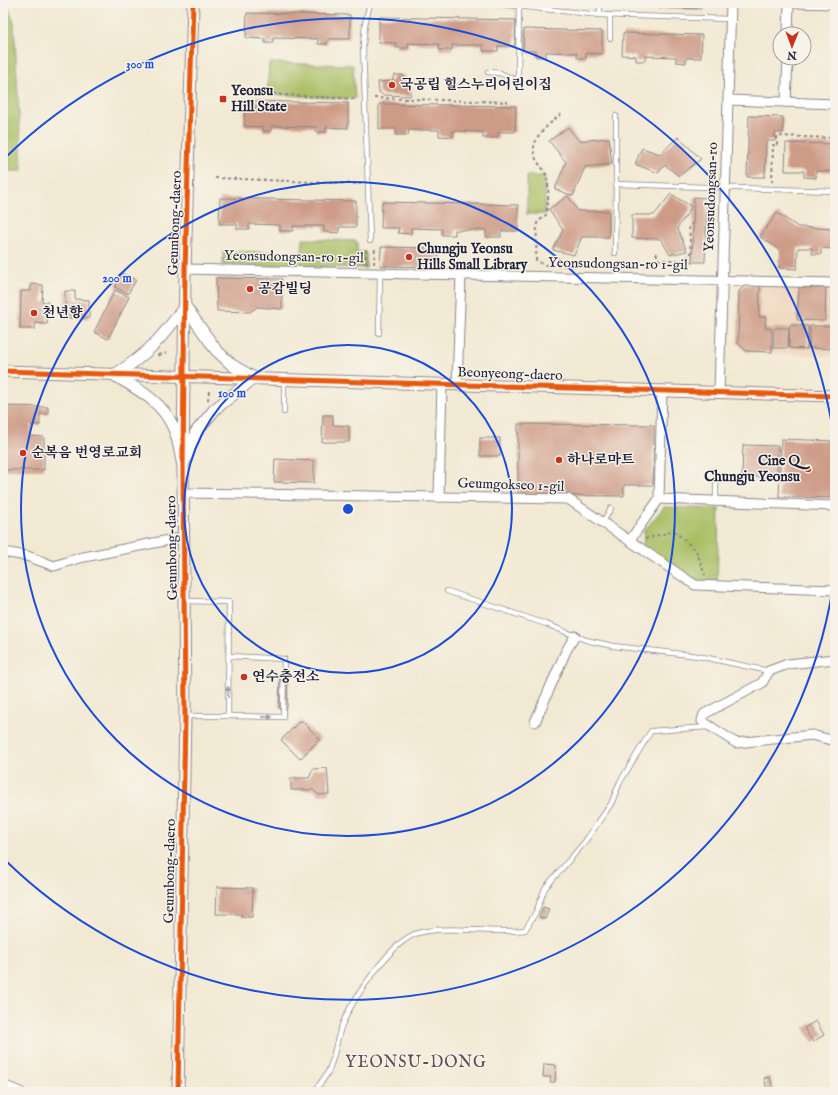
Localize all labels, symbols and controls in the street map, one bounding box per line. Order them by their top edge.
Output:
north arrow [772,26,812,66]
text: N [786,48,798,62]
text: 300 m [126,57,155,72]
place label: 국공립 힐스누리어린이집 [400,76,552,94]
marker: 국공립 힐스누리어린이집 [387,80,397,90]
place label: Yeonsu Hill State [231,82,287,116]
marker: Yeonsu Hill State [218,94,228,104]
street label: Yeonsudongsan-ro [700,141,722,252]
street label: Geumbong-daero [164,170,186,276]
place label: Chungju Yeonsu Hills Small Library [417,240,529,274]
street label: Yeonsudongsan-ro 1-gil [224,247,364,267]
marker: Chungju Yeonsu Hills Small Library [404,252,414,262]
street label: Yeonsudongsan-ro 1-gil [548,254,688,274]
text: 200 m [102,271,132,286]
place label: 공감빌딩 [258,280,312,298]
marker: 공감빌딩 [245,284,255,294]
place label: 천년향 [42,304,83,322]
marker: 천년향 [29,308,39,318]
street label: Beonyeong-daero [457,363,563,385]
text: 100 m [218,386,247,401]
place label: 순복음 번영로교회 [31,444,142,462]
marker: 순복음 번영로교회 [18,448,28,458]
place label: 하나로마트 [567,451,635,469]
place label: Cine Q Chungju Yeonsu [704,452,811,486]
marker: 하나로마트 [554,455,564,465]
marker: Cine Q Chungju Yeonsu [803,464,813,474]
street label: Geumgokseo 1-gil [457,474,565,496]
street label: Geumbong-daero [162,495,182,601]
centre of rings [341,502,355,516]
place label: 연수충전소 [252,668,320,686]
marker: 연수충전소 [239,672,249,682]
one-way arrow [225,685,231,698]
one-way arrow [261,714,274,720]
street label: Geumbong-daero [160,818,180,924]
district label: YEONSU-DONG [345,1053,487,1073]

